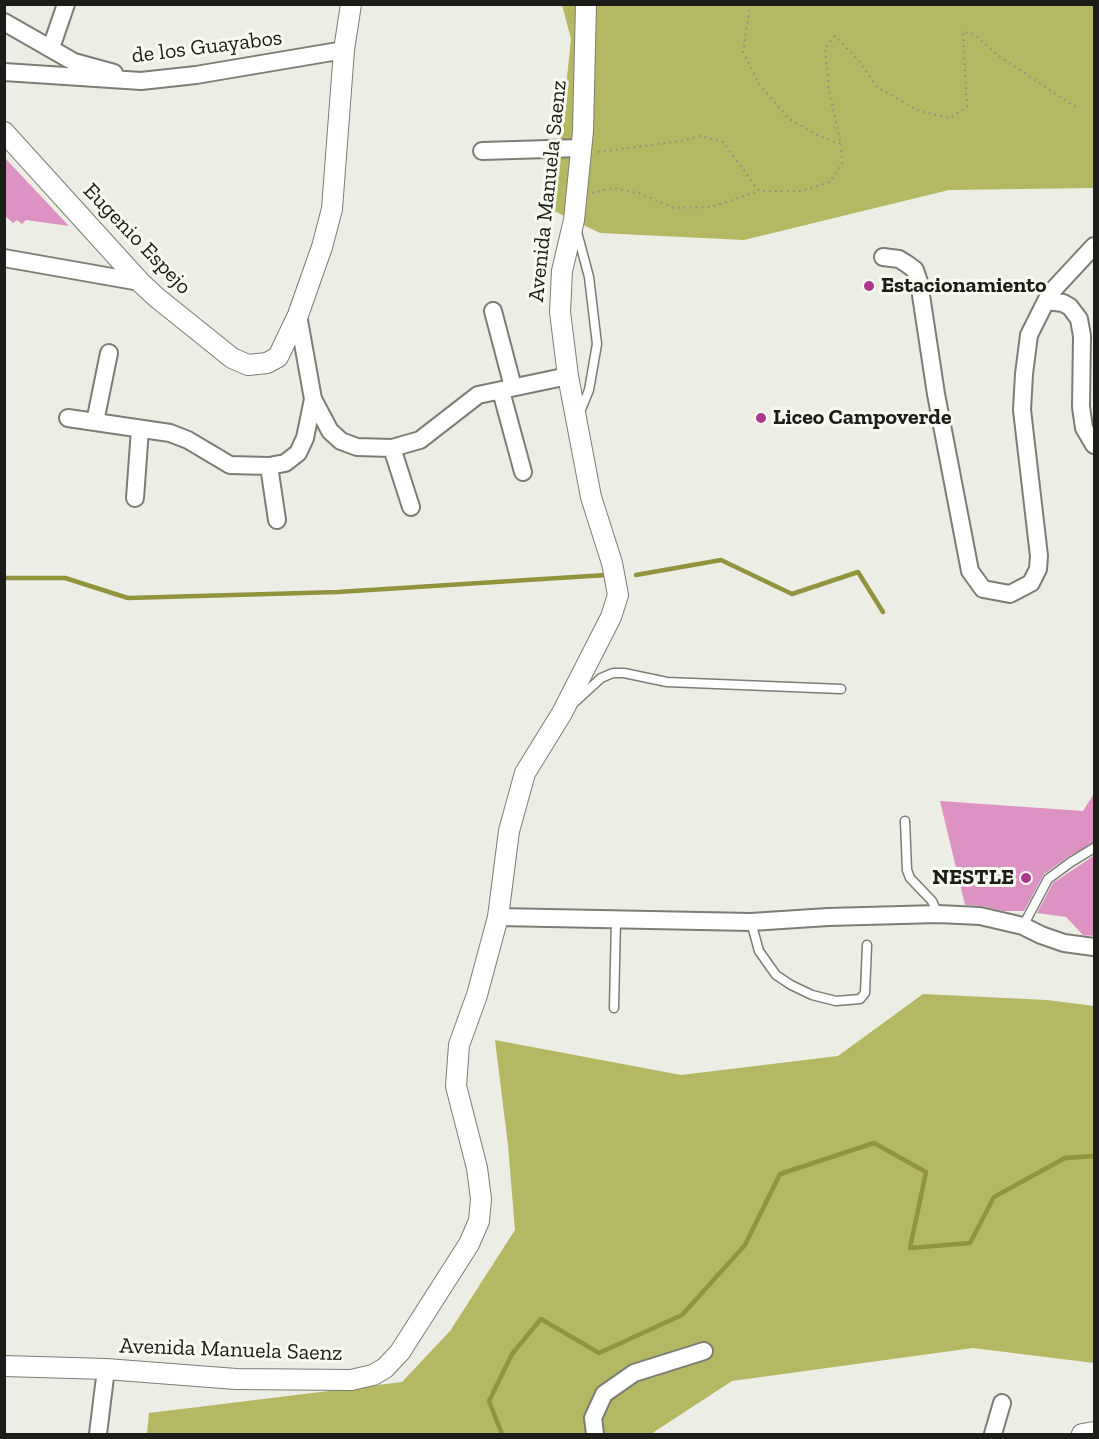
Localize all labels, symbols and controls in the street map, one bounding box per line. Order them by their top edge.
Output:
street label: de los Guayabos [130,25,284,69]
street label: Avenida Manuela Saenz [523,79,573,303]
street label: Eugenio Espejo [77,178,197,300]
place label: Estacionamiento [881,273,1046,299]
marker: Estacionamiento [862,279,876,293]
place label: Liceo Campoverde [773,405,952,431]
marker: Liceo Campoverde [754,411,768,425]
place label: NESTLE [932,865,1014,891]
marker: NESTLE [1019,871,1033,885]
street label: Avenida Manuela Saenz [119,1333,343,1367]

